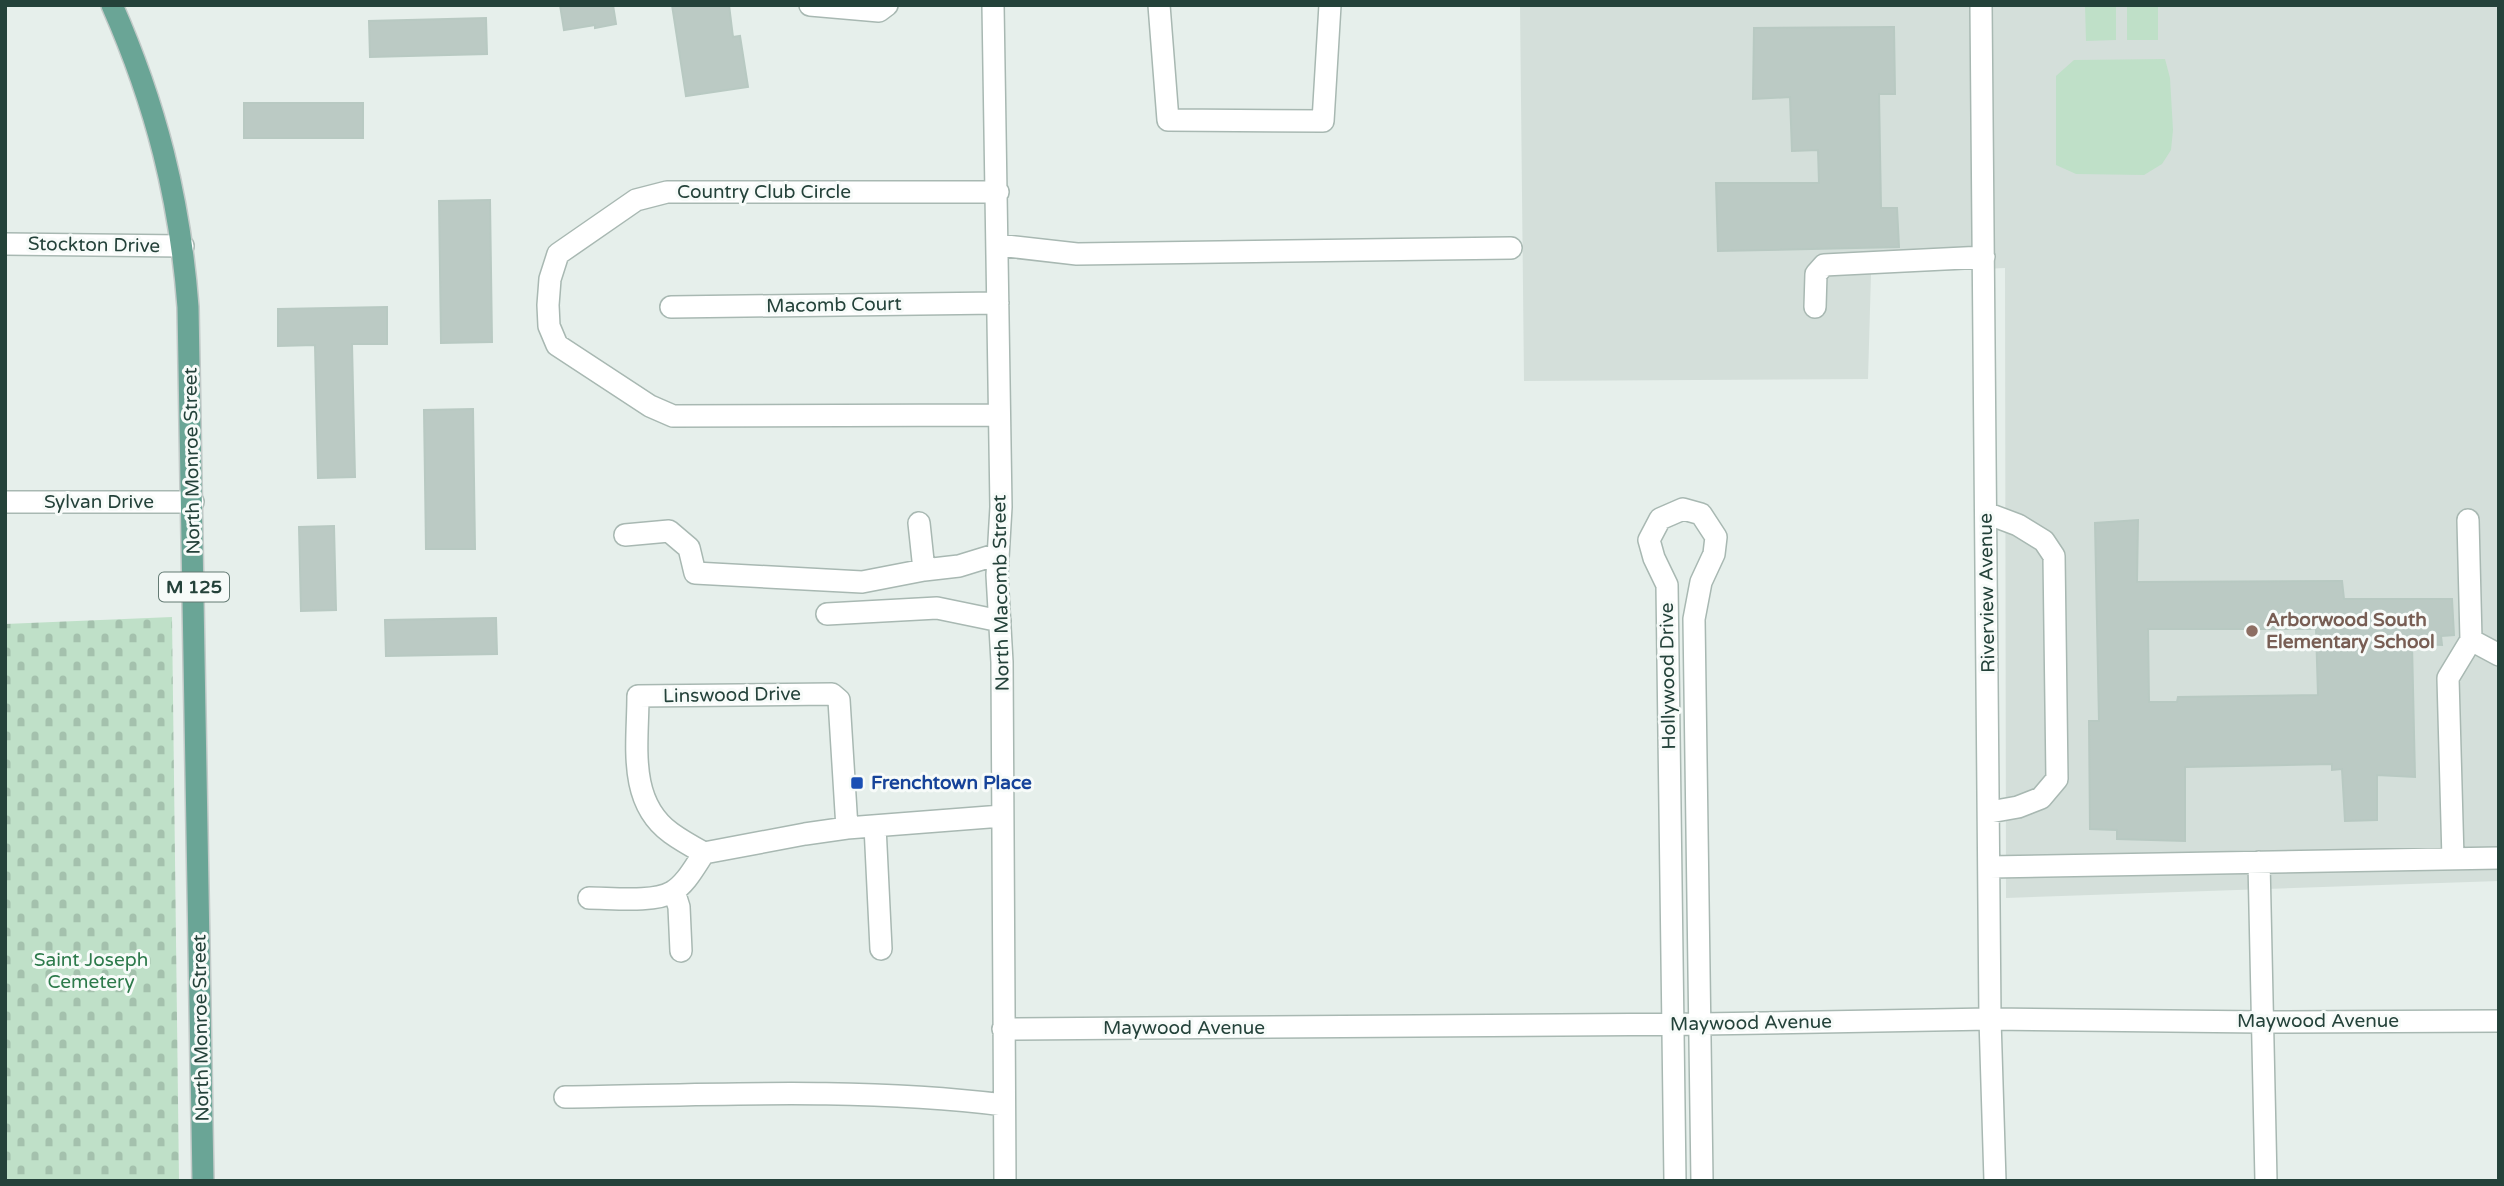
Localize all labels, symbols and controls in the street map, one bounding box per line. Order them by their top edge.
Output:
street label: Country Club Circle [677,181,851,203]
street label: Stockton Drive [28,233,160,257]
street label: Macomb Court [766,293,902,317]
street label: North Monroe Street [179,367,205,555]
street label: Sylvan Drive [44,491,154,513]
street label: North Macomb Street [988,494,1014,692]
street label: Riverview Avenue [1975,513,1999,673]
road number: M 125 [159,572,229,602]
street label: Hollywood Drive [1656,602,1680,750]
place label: Arborwood South Elementary School [2266,609,2435,654]
marker: Arborwood South Elementary School [2244,623,2260,639]
street label: Linswood Drive [663,683,801,707]
place label: Frenchtown Place [871,772,1032,794]
marker: Frenchtown Place [849,775,865,791]
street label: North Monroe Street [188,934,214,1122]
park label: Saint Joseph Cemetery [34,949,148,993]
street label: Maywood Avenue [2237,1010,2399,1032]
street label: Maywood Avenue [1670,1011,1832,1035]
street label: Maywood Avenue [1103,1017,1265,1039]

